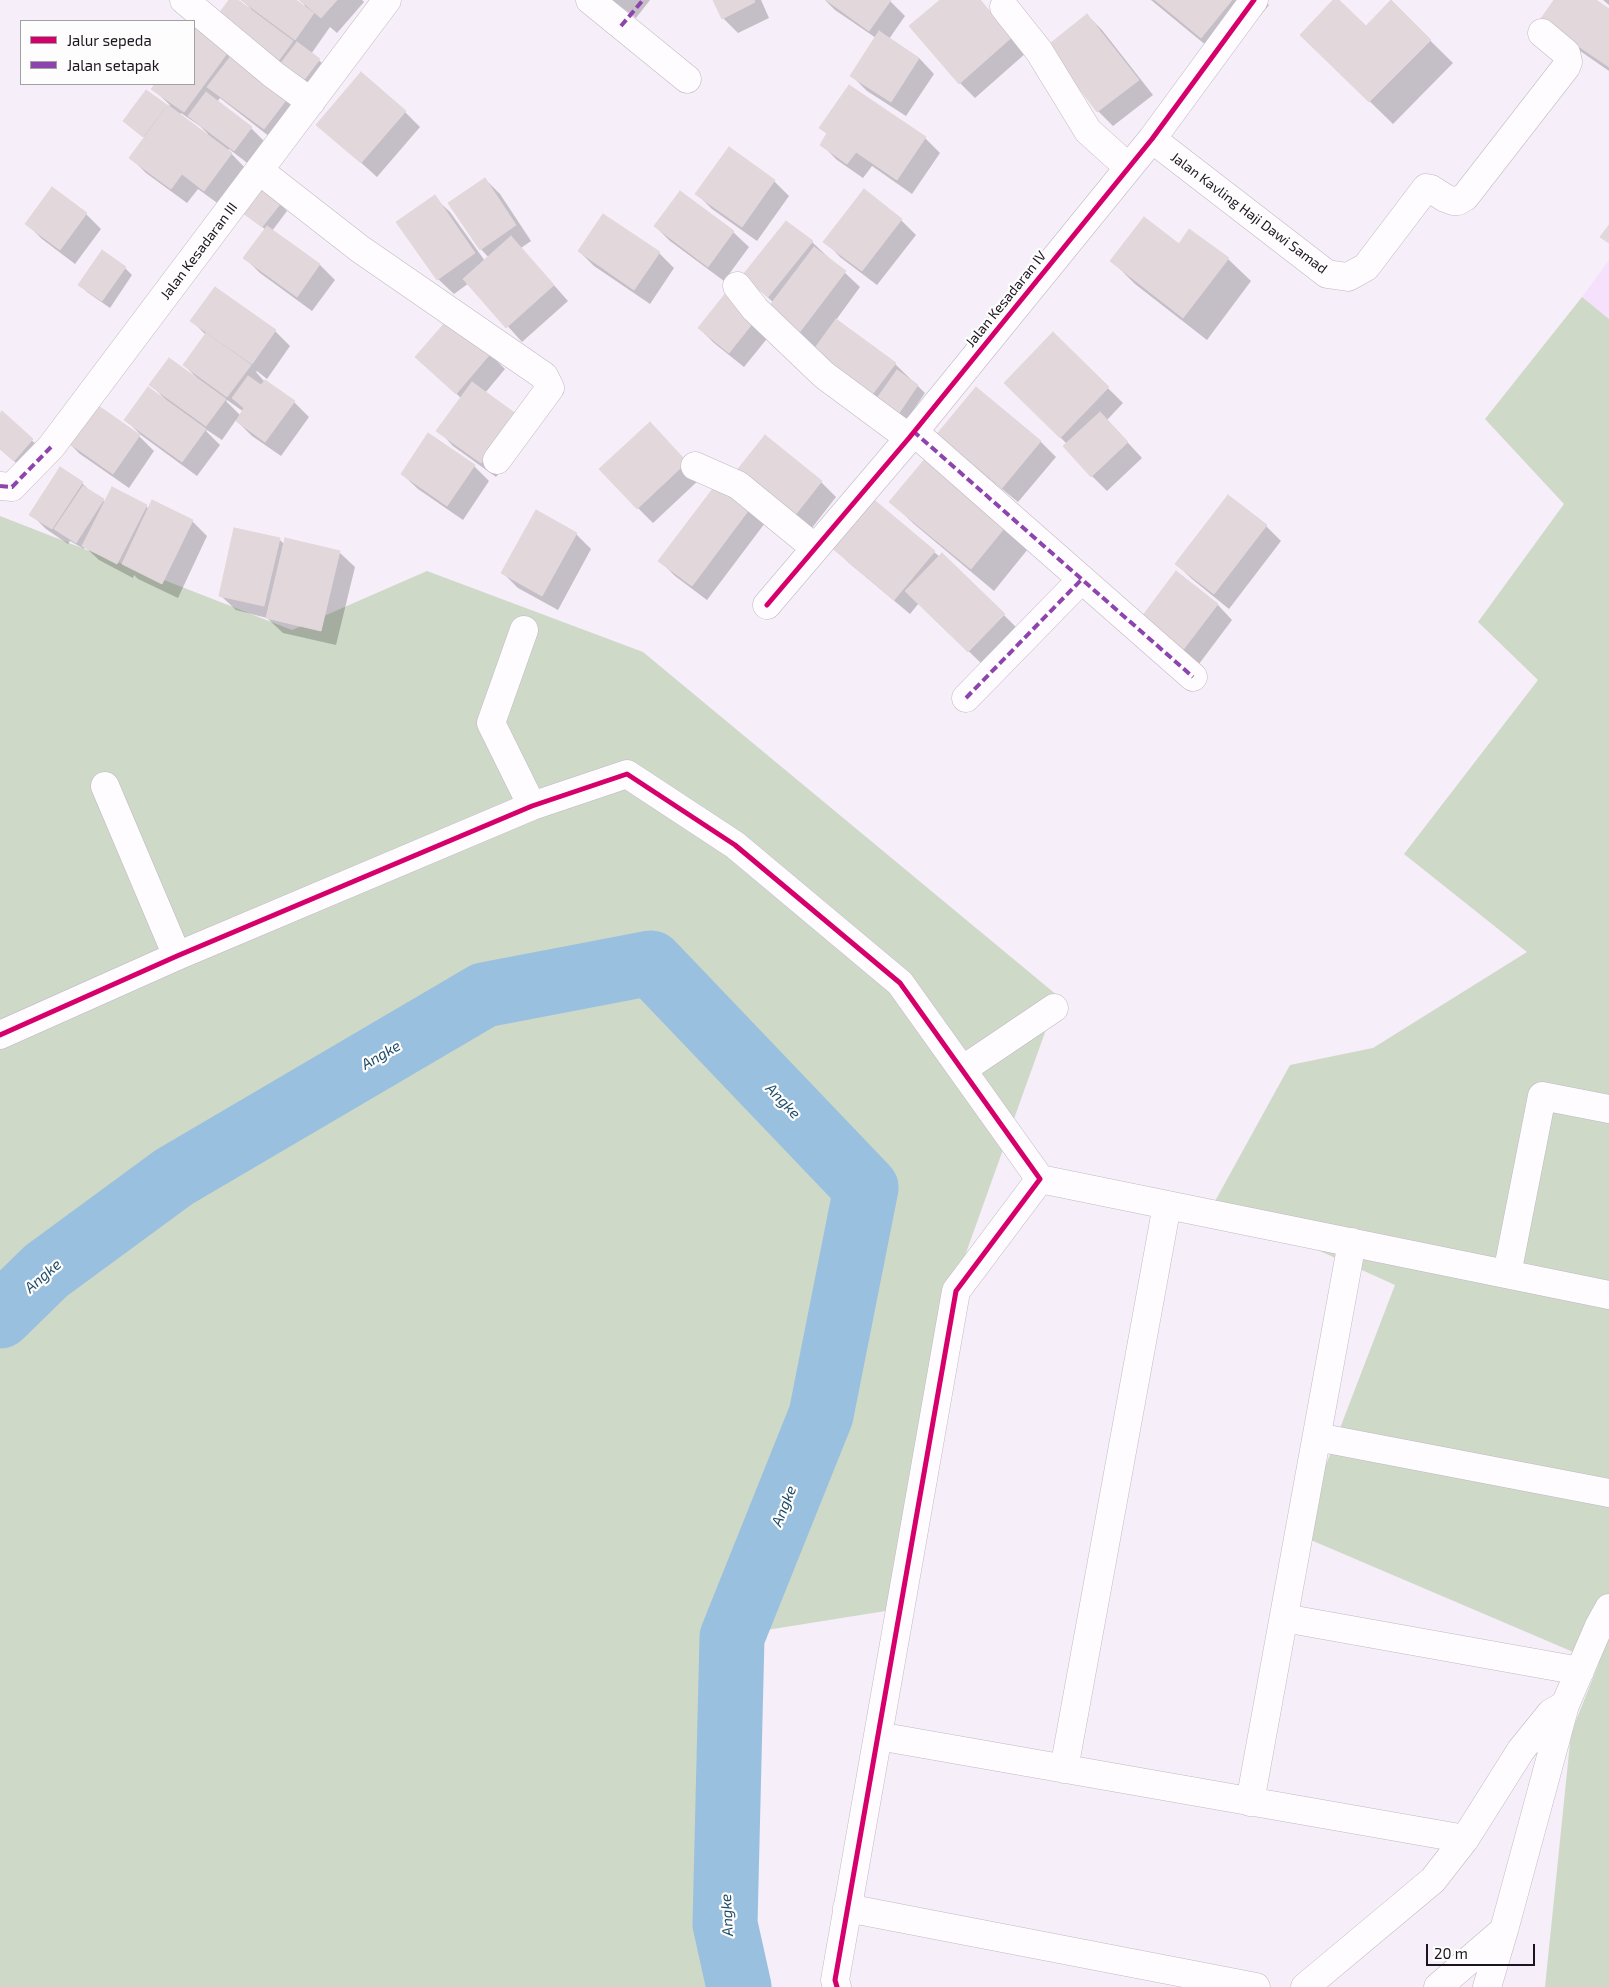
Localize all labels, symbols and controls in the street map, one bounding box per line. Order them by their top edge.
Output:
legend [20,20,195,85]
text: Jalur sepeda [67,31,152,49]
text: Jalan setapak [67,56,159,74]
street label: Jalan Kavling Haji Dawi Samad [1168,149,1330,277]
street label: Jalan Kesadaran III [157,199,241,303]
street label: Jalan Kesadaran IV [962,248,1050,350]
water label: Angke [358,1037,404,1073]
water label: Angke [762,1080,804,1122]
water label: Angke [21,1255,65,1297]
water label: Angke [768,1483,800,1529]
water label: Angke [717,1893,737,1937]
scale bar [1429,1934,1538,1966]
text: 20 m [1434,1944,1468,1962]

